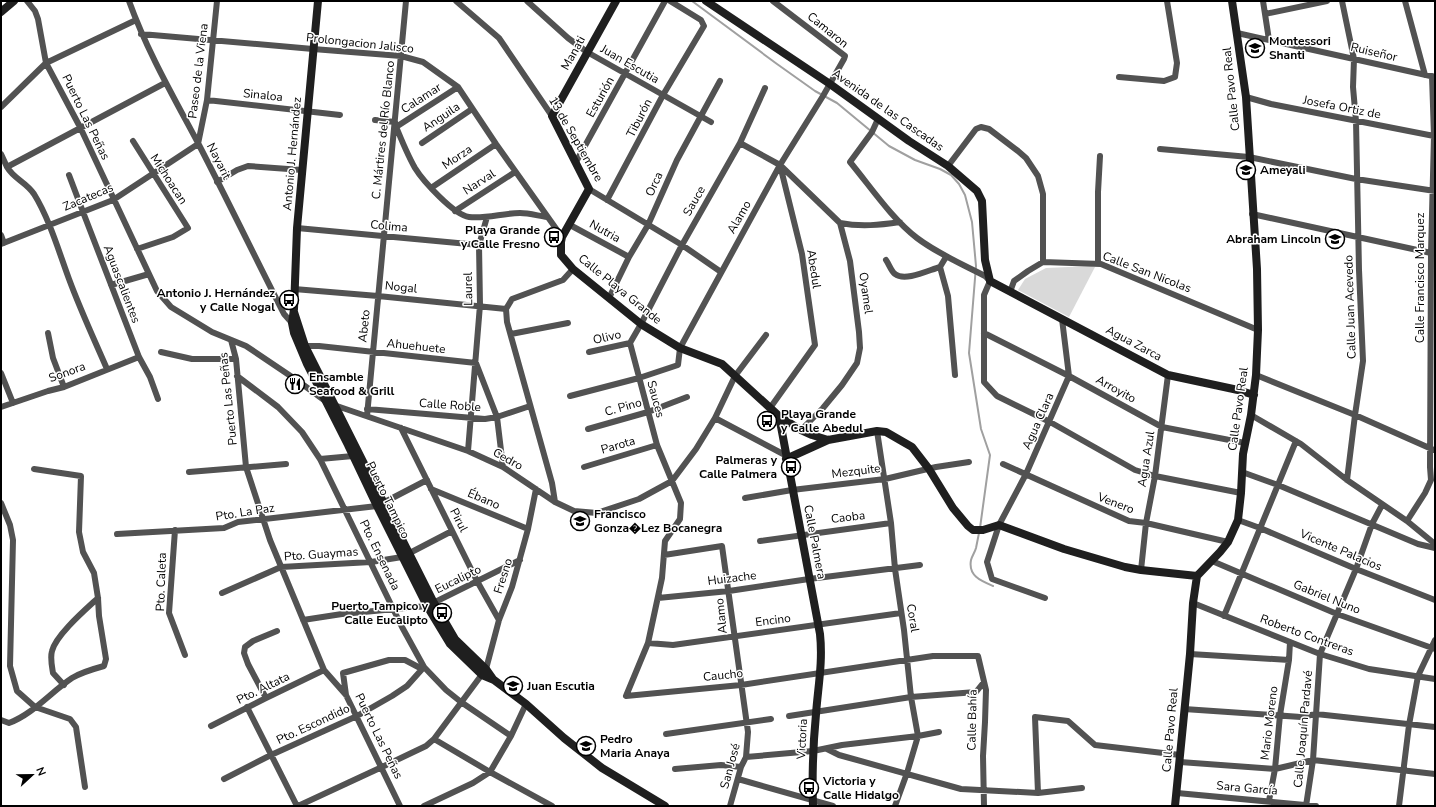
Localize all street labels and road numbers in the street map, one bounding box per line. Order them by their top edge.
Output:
street label: Camaron [804,8,852,52]
street label: Paseo de la Viena [184,23,212,119]
street label: Prolongacion Jalisco [305,29,415,57]
street label: Manati [557,33,589,73]
street label: Ruiseñor [1349,39,1400,65]
street label: Juan Escutia [597,40,662,87]
street label: Calle Pavo Real [1219,46,1243,132]
street label: C. Mártires del Río Blanco [368,60,398,200]
street label: Avenida de las Cascadas [829,65,947,155]
street label: Puerto Las Peñas [58,71,114,163]
street label: Esturión [582,74,618,120]
street label: Calamar [398,79,445,117]
street label: Sinaloa [242,85,284,105]
street label: Josefa Ortiz de [1301,91,1382,122]
street label: 13 de Septiembre [545,93,607,185]
street label: Antonio J. Hernández [279,96,305,211]
street label: Tiburón [622,96,656,140]
street label: Anguila [419,99,463,135]
street label: Nayarit [203,140,235,183]
street label: Morza [439,141,475,173]
street label: Michoacan [147,151,191,207]
street label: Narval [460,165,499,198]
street label: Orca [642,169,666,199]
street label: Zacatecas [60,179,116,215]
street label: Sauce [679,183,709,219]
street label: Alamo [723,197,755,236]
street label: Calle Francisco Marquez [1412,212,1428,343]
street label: Colima [370,216,408,236]
street label: Nutria [587,216,623,246]
street label: Aguascalientes [100,243,144,325]
street label: Abedul [803,248,825,290]
street label: Calle San Nicolas [1100,248,1194,296]
street label: Calle Playa Grande [575,250,665,328]
street label: Calle Juan Acevedo [1340,254,1360,359]
street label: Oyamel [855,271,877,315]
street label: Laurel [460,272,476,306]
street label: Nogal [384,277,418,297]
street label: Abeto [354,308,374,343]
street label: Agua Zarca [1103,322,1165,364]
street label: Olivo [591,326,623,348]
street label: Ahuehuete [386,335,446,357]
street label: Puerto Las Peñas [215,351,241,446]
street label: Sonora [46,358,88,386]
street label: Calle Pavo Real [1224,366,1252,452]
street label: Arroyito [1093,371,1139,407]
street label: Sauces [643,379,669,420]
street label: Agua Clara [1018,390,1058,452]
street label: C. Pino [603,394,644,420]
street label: Calle Roble [418,395,482,415]
street label: Agua Azul [1134,429,1158,488]
street label: Parota [599,432,637,458]
street label: Cedro [490,444,526,474]
street label: Puerto Tampico [362,459,414,542]
street label: Mezquite [831,460,881,482]
street label: Ébano [465,485,503,513]
street label: Venero [1094,488,1137,517]
street label: Pto. La Paz [214,499,276,525]
street label: Calle Palmera [800,504,830,580]
street label: Pirul [446,505,472,535]
street label: Caoba [830,507,866,527]
street label: Pto. Ensenada [356,517,404,593]
street label: Vicente Palacios [1297,525,1385,575]
street label: Pto. Guaymas [283,543,359,565]
street label: Pto. Caleta [152,552,170,612]
street label: Fresno [490,556,516,596]
street label: Eucalipto [432,561,484,597]
street label: Huizache [707,567,757,589]
street label: Gabriel Nuno [1291,576,1363,618]
street label: Alamo [711,597,731,635]
street label: Coral [903,603,923,634]
street label: Encino [754,610,792,630]
street label: Roberto Contreras [1258,611,1356,659]
street label: Caucho [702,665,744,685]
street label: Pto. Altata [234,668,292,708]
street label: Calle Joaquín Pardavé [1290,670,1316,788]
street label: Mario Moreno [1257,685,1282,761]
street label: Calle Pavo Real [1158,687,1182,773]
street label: Calle Bahía [963,689,981,751]
street label: Puerto Las Peñas [351,690,407,782]
street label: Pto. Escondido [274,700,353,748]
street label: Victoria [793,718,811,761]
street label: San José [716,742,744,790]
street label: Sara García [1216,777,1278,799]

